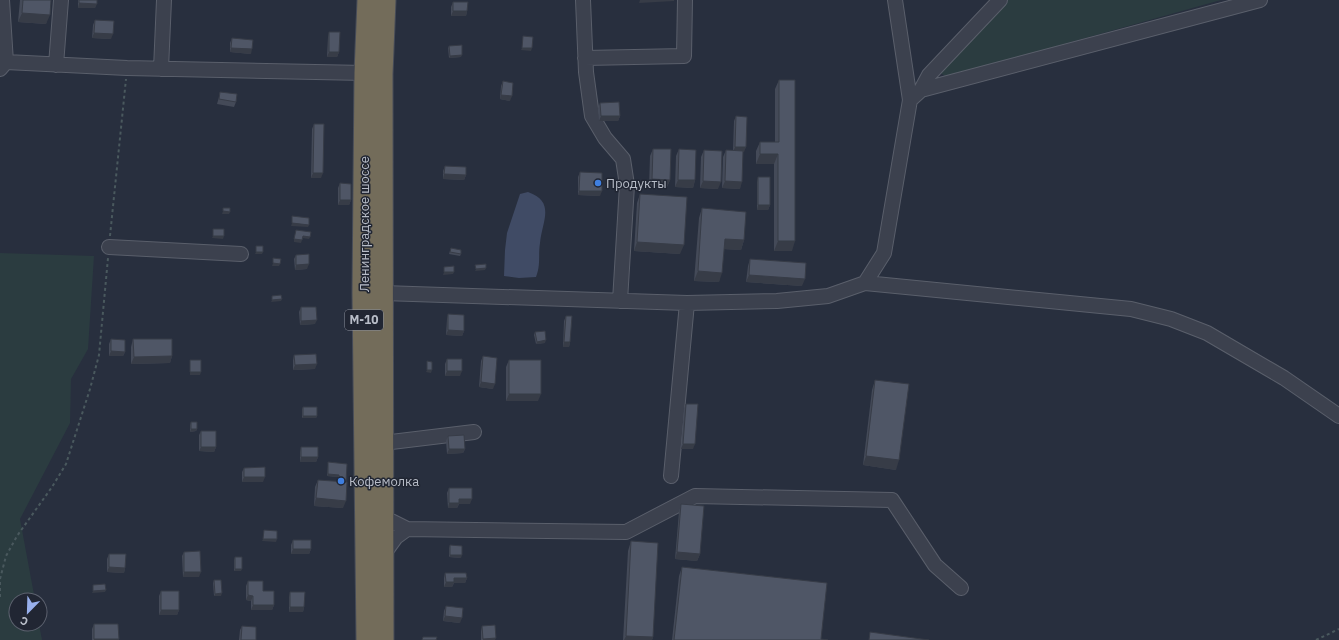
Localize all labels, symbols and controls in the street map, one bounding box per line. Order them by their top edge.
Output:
street label: Ленинградское шоссе [356,156,373,292]
place label: Продукты [606,175,667,192]
marker: Продукты [593,178,603,188]
road number: М-10 [345,310,383,330]
place label: Кофемолка [349,473,419,490]
marker: Кофемолка [336,476,346,486]
north arrow [8,592,48,632]
text: С [18,613,30,629]

